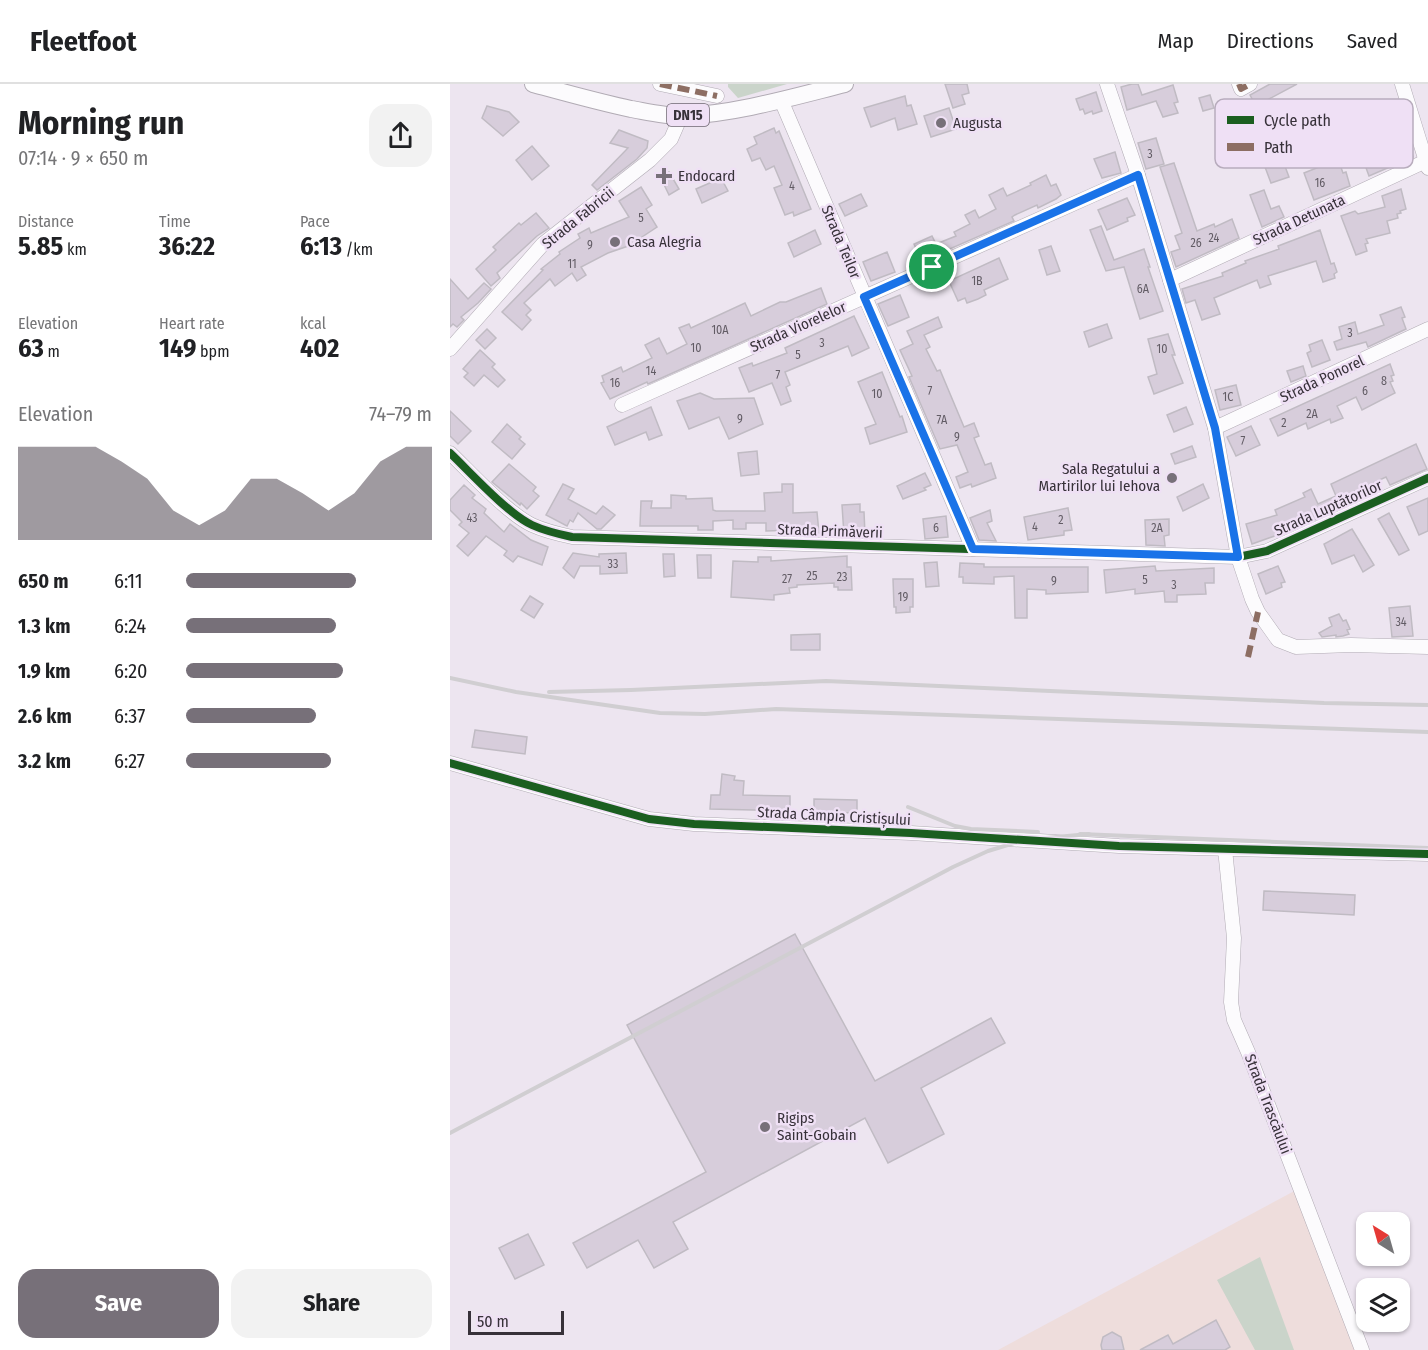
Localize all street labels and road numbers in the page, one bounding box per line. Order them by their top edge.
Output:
road number: DN15 [667,104,709,126]
street label: Strada Fabricii [538,184,618,252]
street label: Strada Detunata [1250,191,1348,249]
street label: Strada Teilor [818,203,865,282]
street label: Strada Viorelelor [747,297,850,356]
street label: Strada Ponorel [1277,352,1367,406]
street label: Strada Luptătorilor [1271,476,1386,540]
street label: Strada Primăverii [777,520,883,542]
street label: Strada Câmpia Cristișului [757,803,911,830]
street label: Strada Trascăului [1241,1052,1295,1156]

